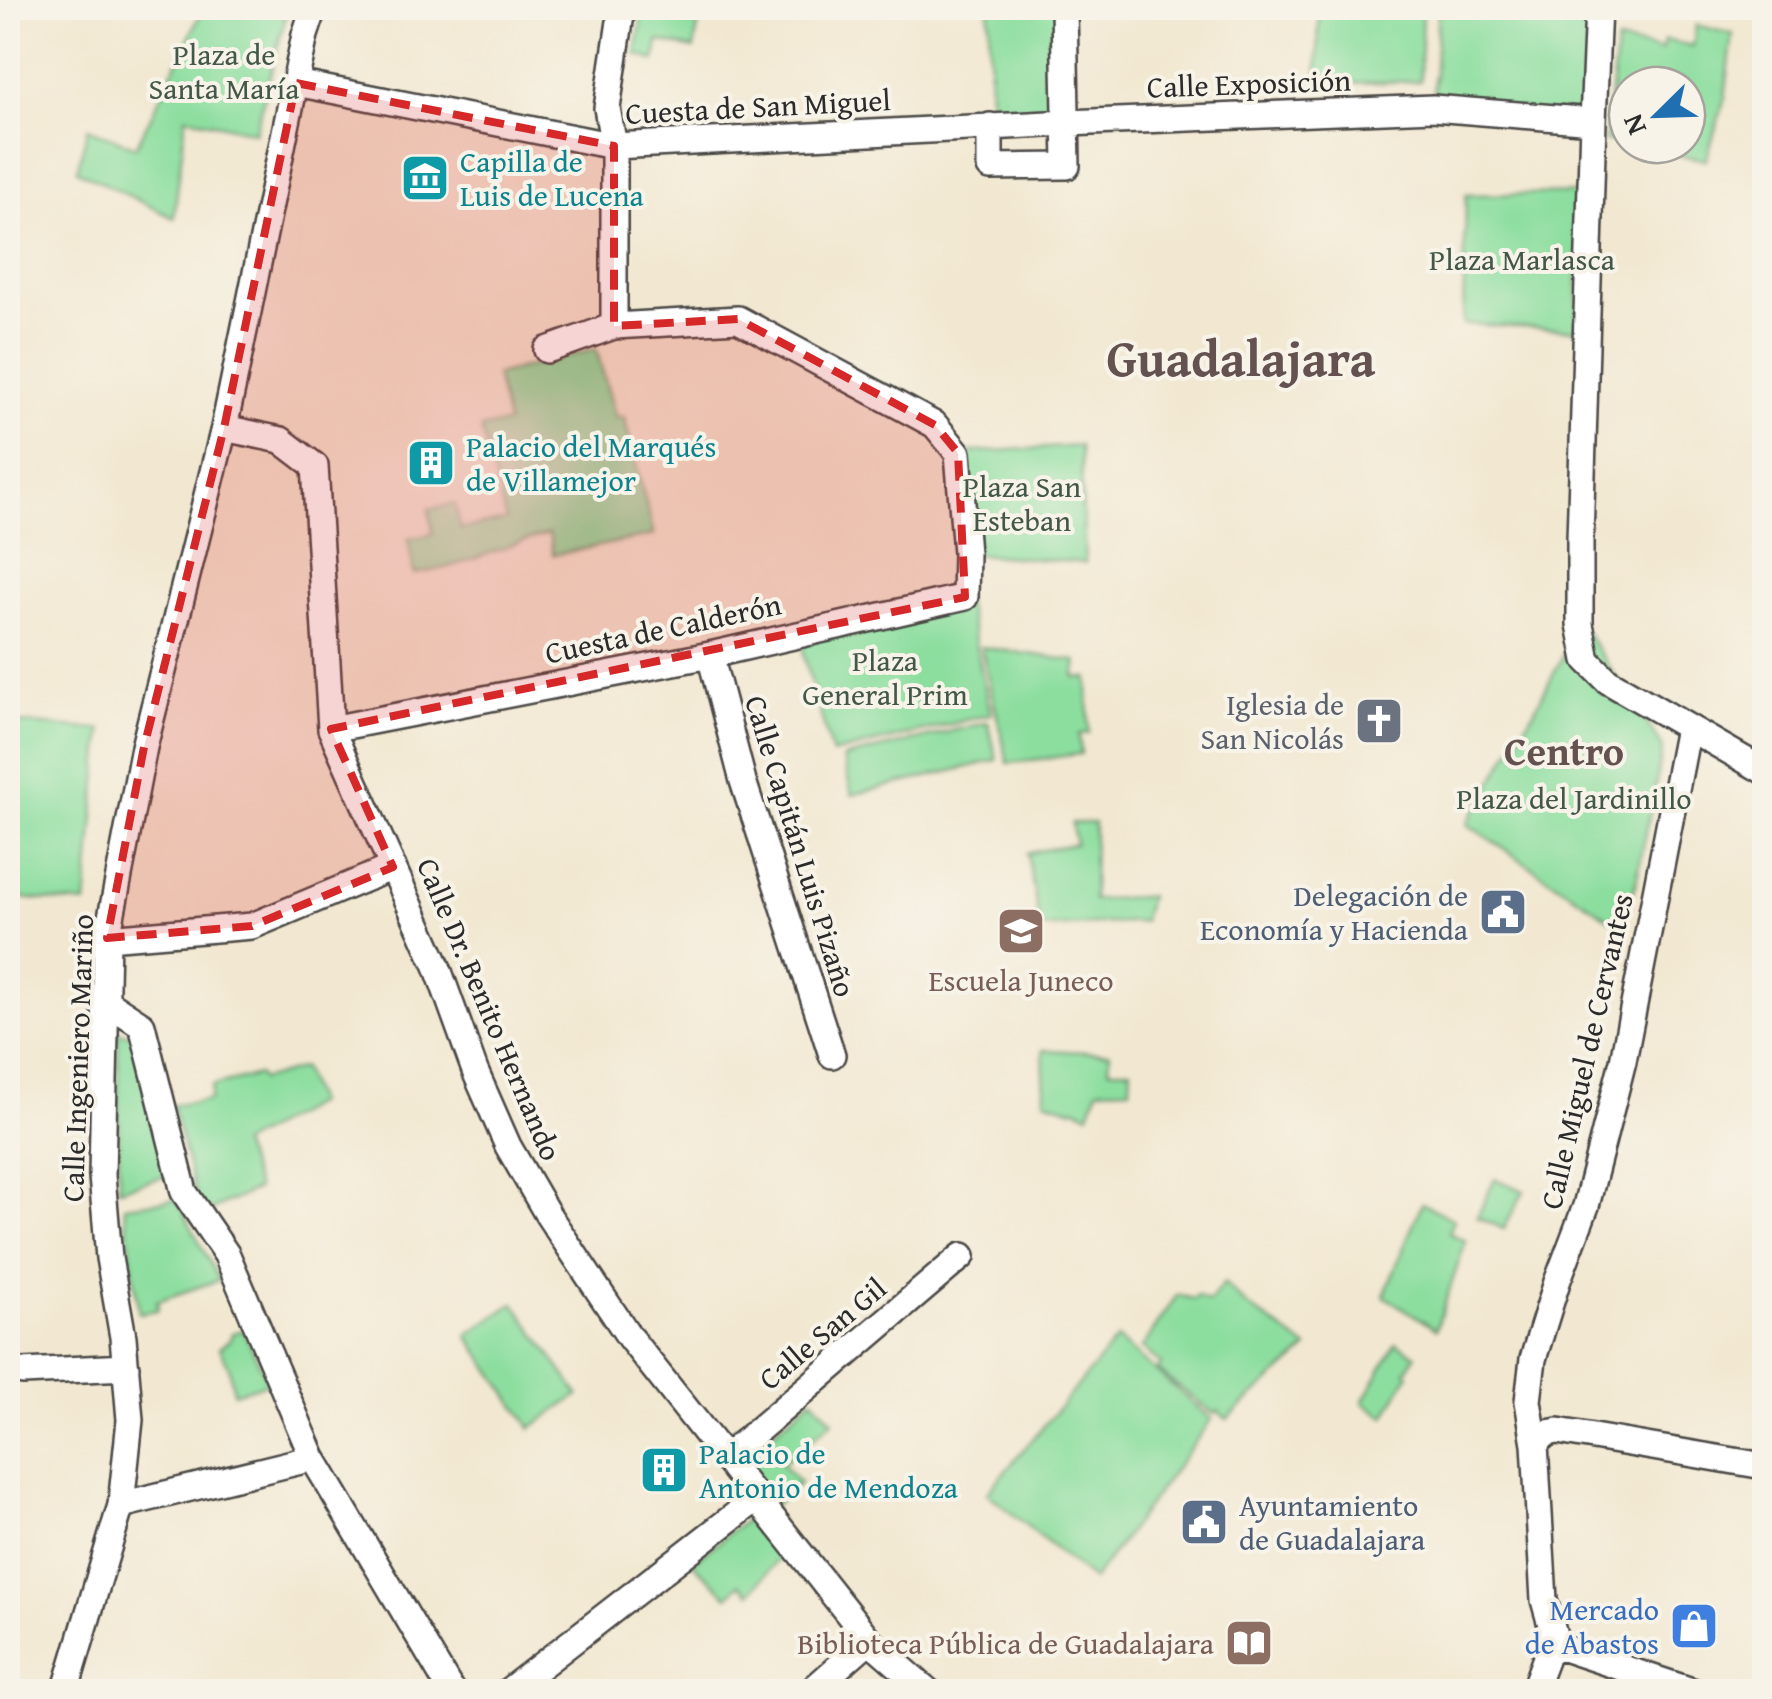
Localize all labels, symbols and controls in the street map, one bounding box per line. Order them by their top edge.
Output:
park label: Plaza de Santa María [149,32,299,110]
street label: Calle Exposición [1146,57,1352,109]
north arrow [1607,65,1707,165]
street label: Cuesta de San Miguel [624,77,892,135]
text: N [1611,108,1656,142]
place label: Capilla de Luis de Lucena [460,139,644,217]
museum icon: Capilla de Luis de Lucena [399,152,451,204]
park label: Plaza Marlasca [1429,237,1615,281]
district label: Guadalajara [1107,321,1376,394]
place label: Palacio del Marqués de Villamejor [466,424,716,502]
building icon: Palacio del Marqués de Villamejor [405,437,457,489]
park label: Plaza San Esteban [963,464,1081,542]
street label: Cuesta de Calderón [541,581,785,674]
park label: Plaza General Prim [802,638,968,716]
place label: Iglesia de San Nicolás [1201,682,1344,760]
street label: Calle Capitán Luis Pizaño [734,690,868,1002]
church icon: Iglesia de San Nicolás [1353,695,1405,747]
district label: Centro [1504,721,1624,780]
park label: Plaza del Jardinillo [1456,776,1692,820]
street label: Calle Dr. Benito Hernando [406,851,574,1167]
place label: Delegación de Economía y Hacienda [1200,873,1468,951]
public building icon: Delegación de Economía y Hacienda [1477,886,1529,938]
street label: Calle Miguel de Cervantes [1528,889,1644,1213]
school or university icon: Escuela Juneco [995,905,1047,957]
street label: Calle Ingeniero Mariño [50,913,104,1203]
place label: Escuela Juneco [928,958,1114,1002]
street label: Calle San Gil [749,1266,895,1400]
place label: Palacio de Antonio de Mendoza [699,1431,958,1509]
building icon: Palacio de Antonio de Mendoza [638,1444,690,1496]
place label: Ayuntamiento de Guadalajara [1239,1483,1425,1561]
public building icon: Ayuntamiento de Guadalajara [1178,1496,1230,1548]
place label: Mercado de Abastos [1525,1587,1659,1665]
shop icon: Mercado de Abastos [1668,1600,1720,1652]
library icon: Biblioteca Pública de Guadalajara [1223,1617,1275,1669]
place label: Biblioteca Pública de Guadalajara [797,1621,1214,1665]

